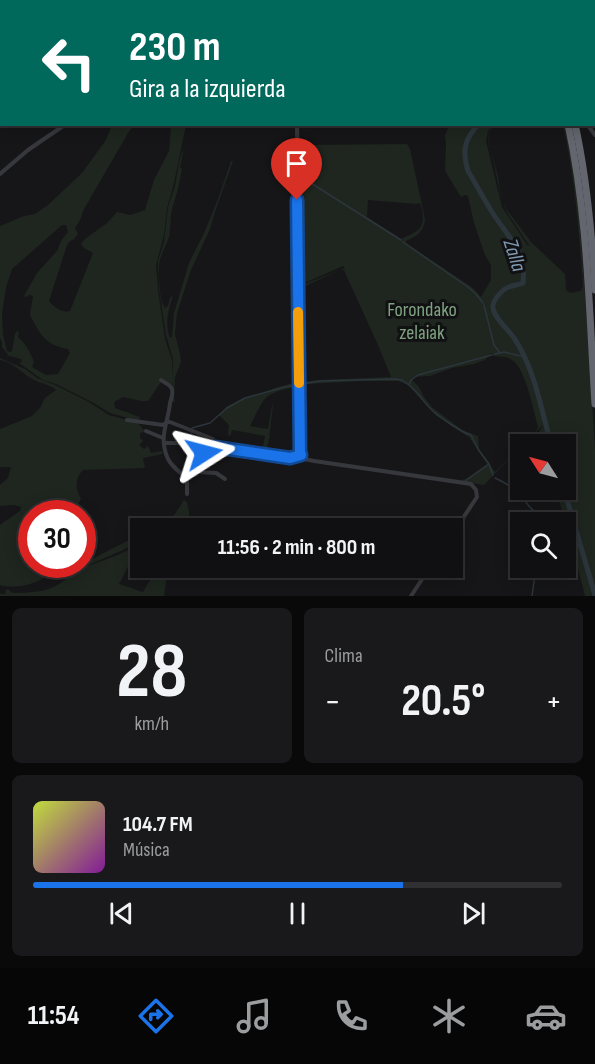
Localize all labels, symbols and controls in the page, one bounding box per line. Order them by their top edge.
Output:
text: 230 m [129,22,221,73]
icon: left [30,24,108,102]
text: Gira a la izquierda [129,73,286,105]
pin [271,138,322,200]
icon: arrive [280,147,313,180]
water label: Zalla [497,235,532,275]
park label: Forondako zelaiak [387,298,457,345]
position arrow [172,421,236,485]
north arrow [510,434,576,500]
map controls [510,434,576,578]
speed limit sign: 30 [18,500,96,578]
button: search [510,512,576,578]
text: 11:56 · 2 min · 800 m [218,534,375,561]
text: 28 [116,626,187,719]
text: Clima [325,644,363,668]
text: 20.5° [401,674,485,729]
text: − [325,682,341,722]
text: + [546,682,562,722]
text: km/h [134,712,169,736]
text: 104.7 FM [123,811,193,838]
text: Música [123,838,170,862]
icon: previous [105,897,138,930]
icon: pause [281,897,314,930]
icon: next [457,897,490,930]
icon: directions [135,995,177,1037]
icon: music [233,995,275,1037]
icon: phone [330,995,372,1037]
icon: climate [428,995,470,1037]
icon: car [525,995,567,1037]
text: 11:54 [28,1000,79,1032]

